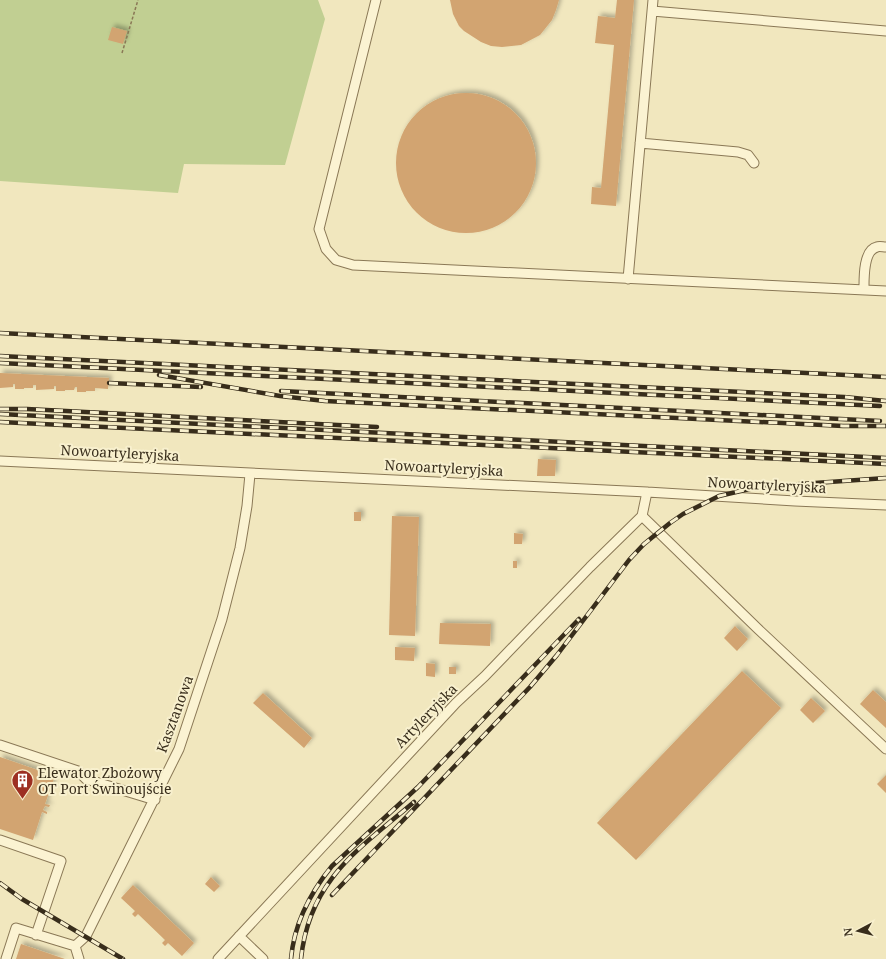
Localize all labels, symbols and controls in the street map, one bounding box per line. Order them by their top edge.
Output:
street label: Nowoartyleryjska [60,440,180,465]
street label: Nowoartyleryjska [384,455,504,480]
street label: Nowoartyleryjska [707,472,827,497]
street label: Kasztanowa [152,672,197,755]
street label: Artyleryjska [390,679,461,752]
place label: Elewator Zbożowy OT Port Świnoujście [38,763,171,798]
building icon: Elewator Zbożowy OT Port Świnoujście [10,768,36,801]
north arrow [838,911,878,951]
text: N [840,927,856,937]

